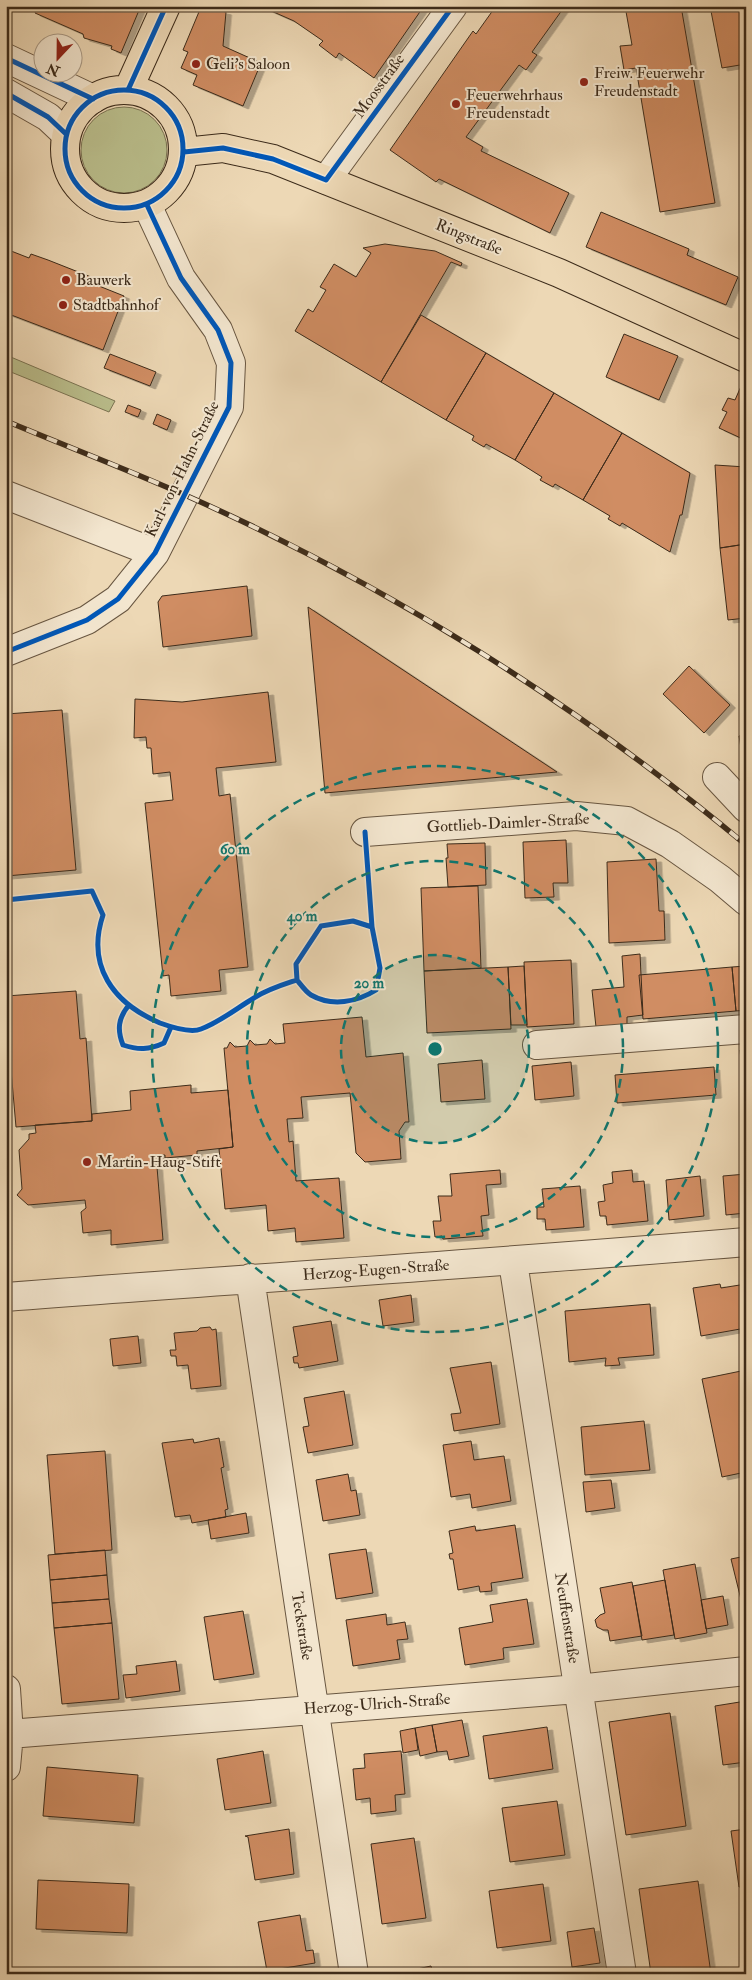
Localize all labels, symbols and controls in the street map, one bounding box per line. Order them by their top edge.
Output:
north arrow [32,32,82,82]
street label: Moosstraße [349,50,409,122]
place label: Geli's Saloon [206,54,290,74]
marker: Geli's Saloon [190,58,202,70]
text: N [44,59,63,80]
place label: Freiw. Feuerwehr Freudenstadt [594,63,704,101]
marker: Freiw. Feuerwehr Freudenstadt [578,76,590,88]
place label: Feuerwehrhaus Freudenstadt [466,85,563,123]
marker: Feuerwehrhaus Freudenstadt [450,98,462,110]
street label: Ringstraße [433,215,506,260]
place label: Bauwerk [76,270,132,290]
marker: Bauwerk [60,274,72,286]
place label: Stadtbahnhof [73,295,162,315]
marker: Stadtbahnhof [57,299,69,311]
street label: Karl-von-Hahn-Straße [140,397,224,540]
street label: Gottlieb-Daimler-Straße [426,809,590,837]
text: 60 m [220,840,250,859]
text: 40 m [286,907,318,926]
text: 20 m [354,974,384,993]
centre of rings [426,1040,444,1058]
place label: Martin-Haug-Stift [97,1152,221,1172]
marker: Martin-Haug-Stift [81,1156,93,1168]
street label: Herzog-Eugen-Straße [302,1255,450,1285]
street label: Neuffenstraße [550,1571,584,1665]
street label: Teckstraße [287,1590,317,1662]
street label: Herzog-Ulrich-Straße [303,1689,451,1719]

